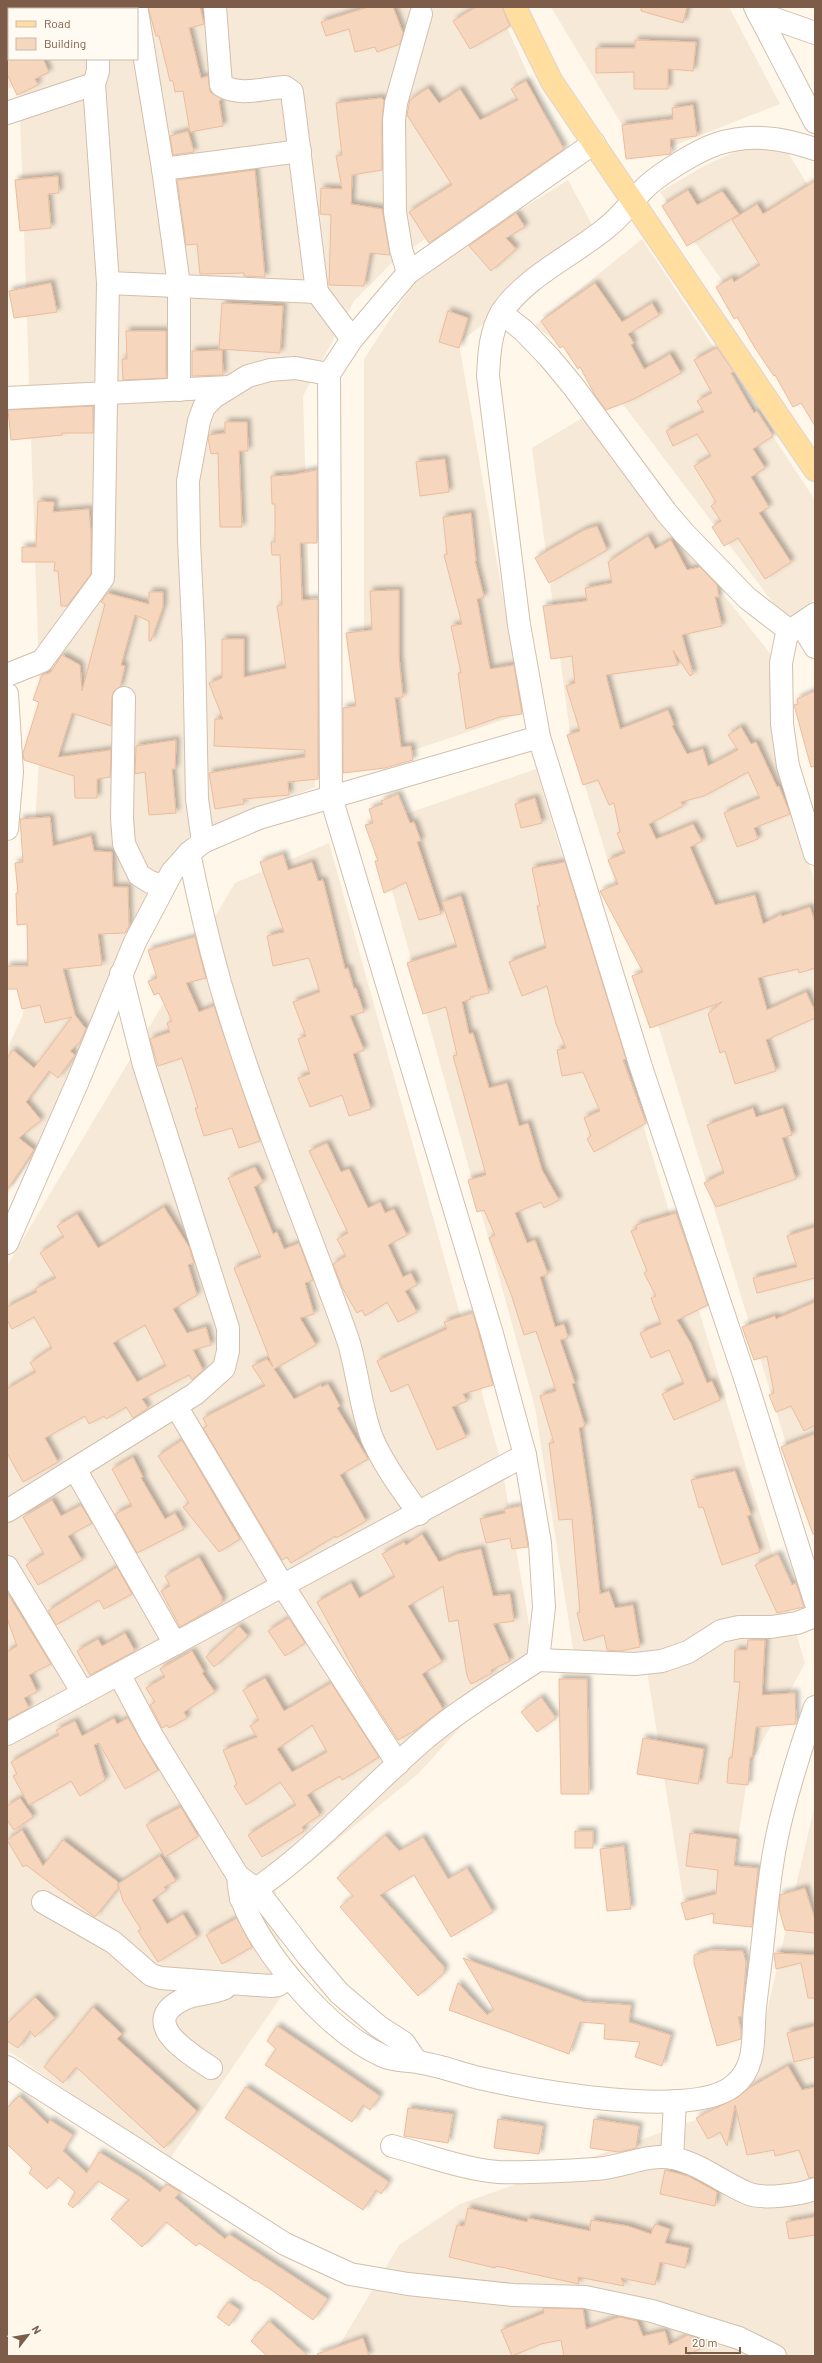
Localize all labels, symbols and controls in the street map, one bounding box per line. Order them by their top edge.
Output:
legend [8,8,138,60]
text: Road [44,16,71,30]
text: Building [44,36,86,50]
north arrow [8,2315,48,2355]
text: N [30,2323,44,2336]
scale bar [686,2329,740,2355]
text: 20 m [692,2335,718,2349]

